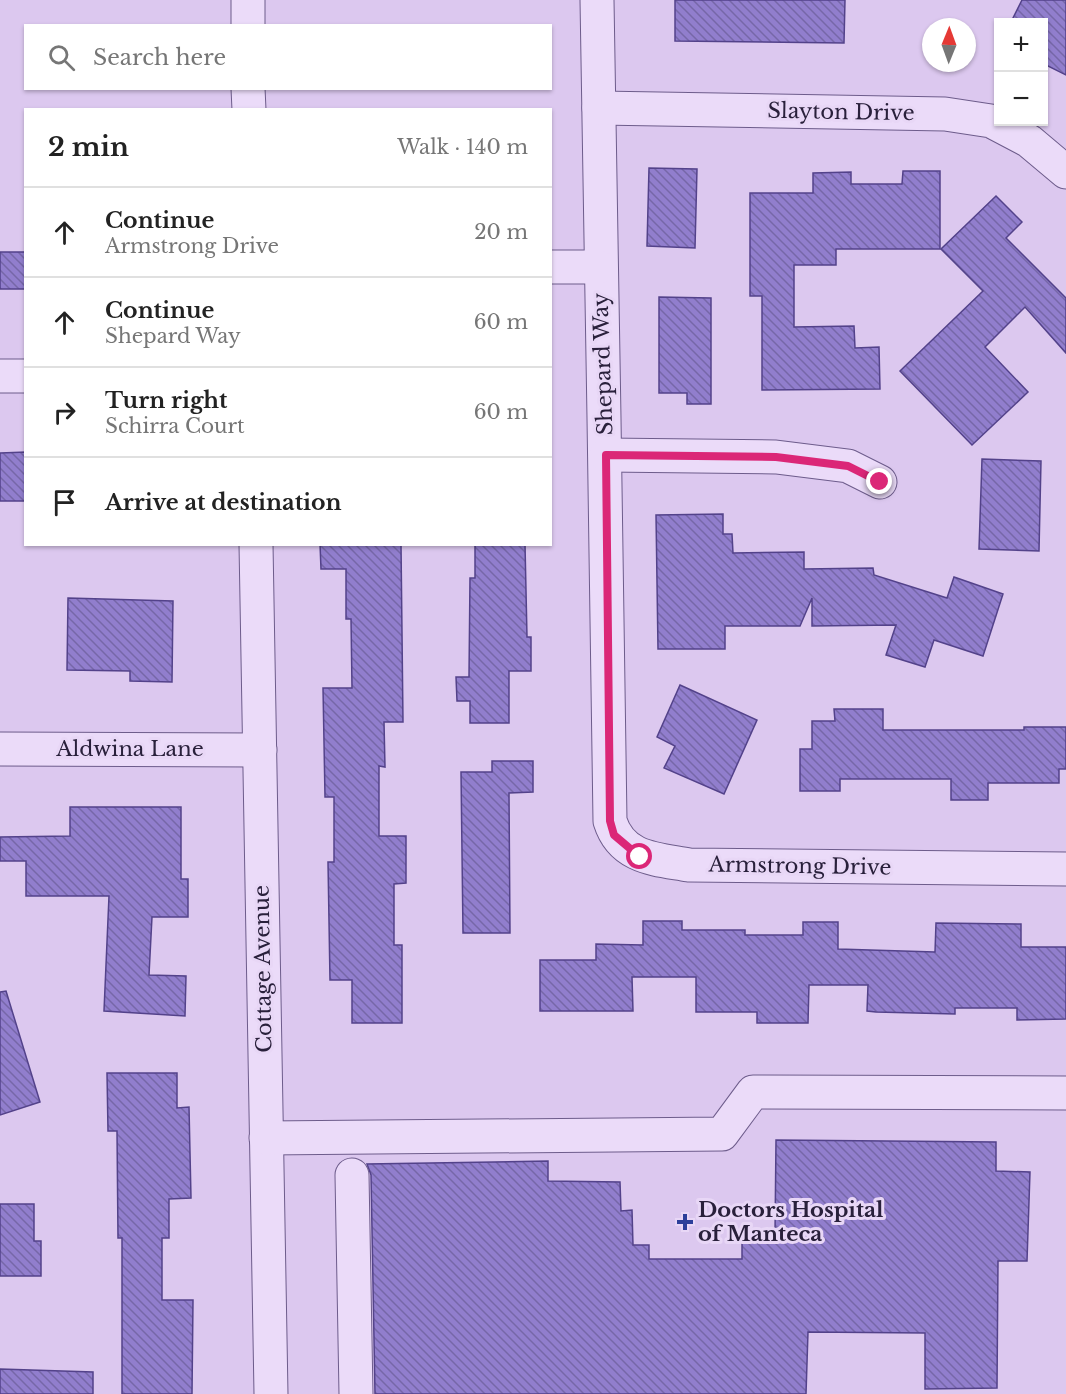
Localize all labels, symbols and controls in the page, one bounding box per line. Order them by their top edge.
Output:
north arrow [922,18,976,72]
map controls [994,18,1048,126]
button: + [994,18,1048,72]
search box [24,24,552,90]
icon: search [45,41,78,74]
text: Search here [93,44,226,71]
button: − [994,72,1048,126]
street label: Slayton Drive [767,98,915,126]
text: 2 min [48,131,129,163]
text: Walk · 140 m [397,135,528,159]
text: Continue [105,207,214,234]
icon: ahead [48,216,81,249]
text: 20 m [474,220,528,244]
text: Armstrong Drive [105,234,279,258]
street label: Shepard Way [588,292,618,436]
text: Continue [105,297,214,324]
icon: ahead [48,306,81,339]
text: 60 m [474,310,528,334]
text: Shepard Way [105,324,241,348]
text: Turn right [105,387,227,414]
icon: right [48,396,81,429]
text: 60 m [474,400,528,424]
text: Schirra Court [105,414,245,438]
route end [866,468,892,494]
icon: arrive [48,486,81,519]
text: Arrive at destination [105,489,342,516]
street label: Aldwina Lane [55,736,204,762]
route start [626,843,652,869]
street label: Armstrong Drive [707,851,892,881]
street label: Cottage Avenue [249,885,277,1053]
place label: Doctors Hospital of Manteca [698,1197,884,1247]
marker: Doctors Hospital of Manteca [676,1213,694,1231]

